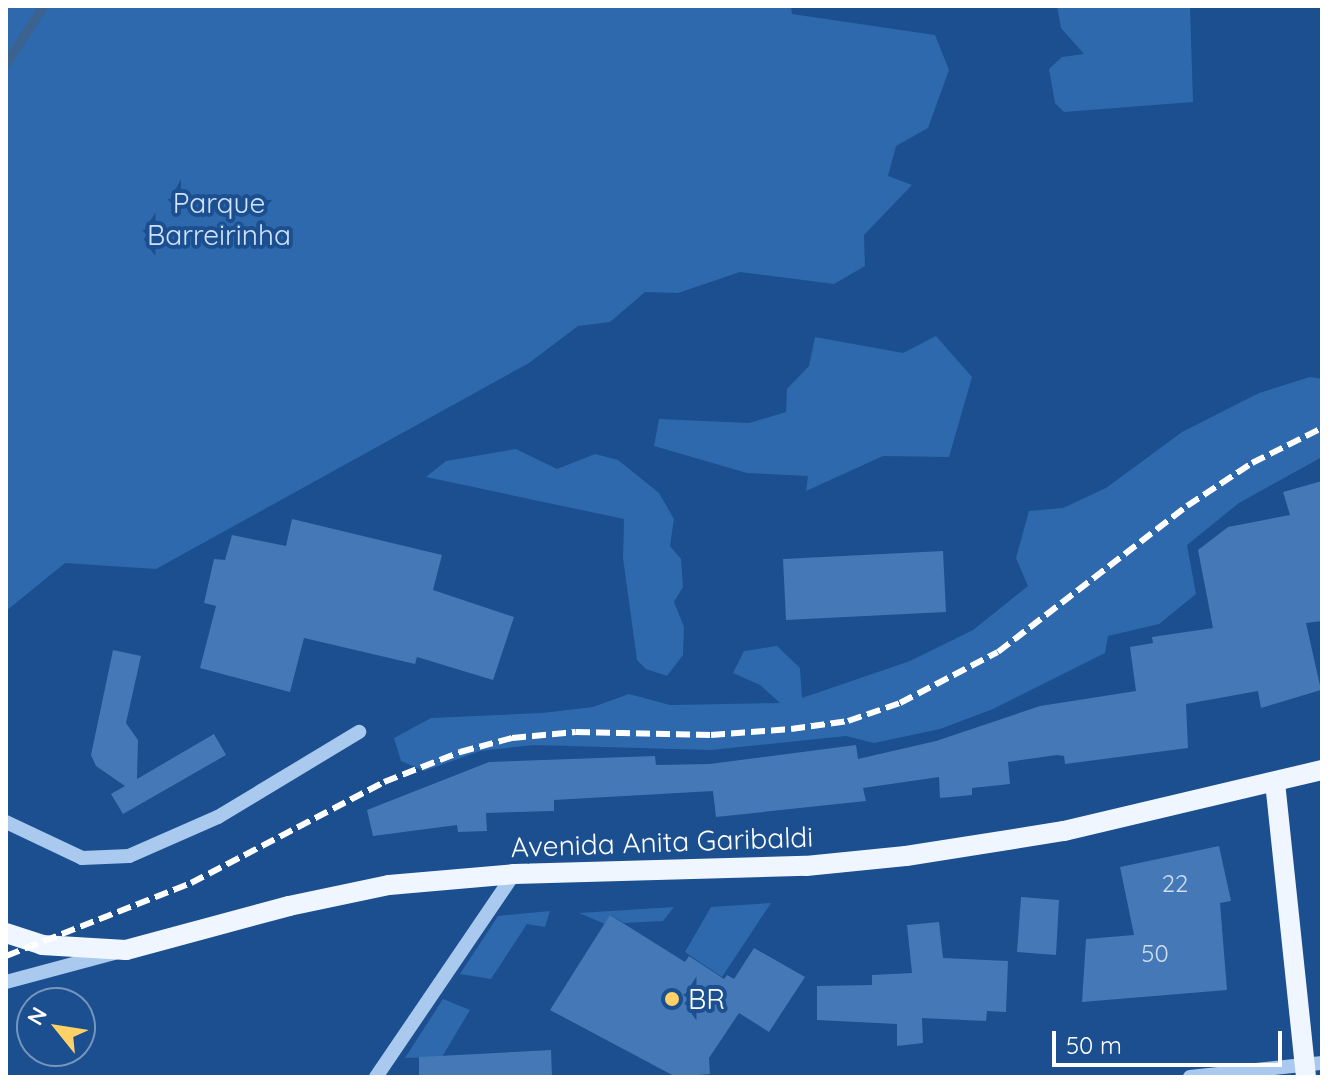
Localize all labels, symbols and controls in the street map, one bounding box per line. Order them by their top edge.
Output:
park label: Parque Barreirinha [147,186,291,252]
street label: Avenida Anita Garibaldi [510,820,814,864]
house number: 22 [1162,870,1188,898]
house number: 50 [1141,940,1169,968]
place label: BR [688,982,725,1016]
north arrow [16,987,96,1067]
marker: BR [663,990,681,1008]
text: N [21,1002,53,1030]
scale bar [1056,1015,1286,1065]
text: 50 m [1066,1030,1122,1060]

